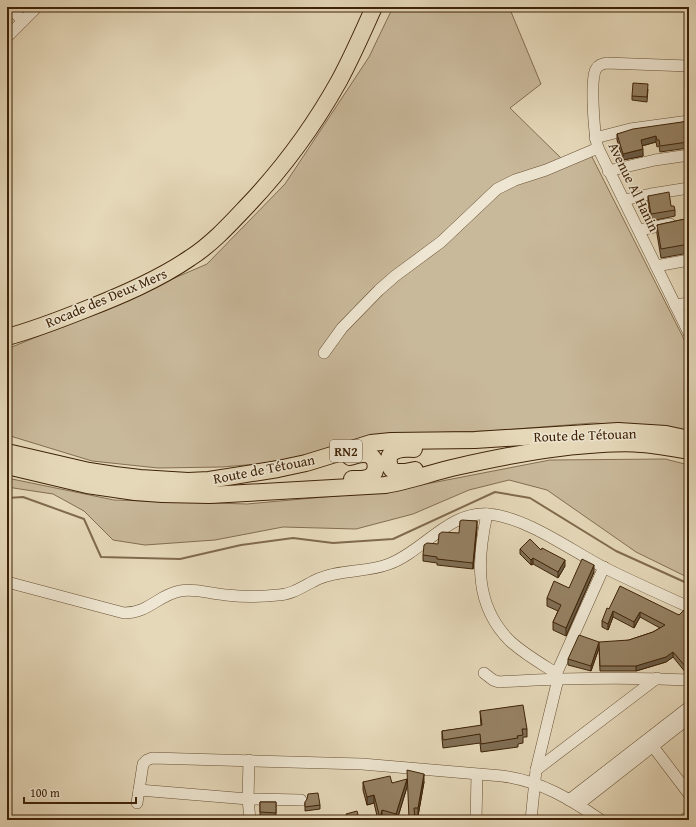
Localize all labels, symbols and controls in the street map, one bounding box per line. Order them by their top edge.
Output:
street label: Avenue Al Hanin [604,139,664,235]
street label: Rocade des Deux Mers [42,263,170,333]
street label: Route de Tétouan [533,423,637,447]
road number: RN2 [330,440,362,462]
street label: Route de Tétouan [212,449,317,489]
scale bar [24,779,136,805]
text: 100 m [30,784,60,801]

